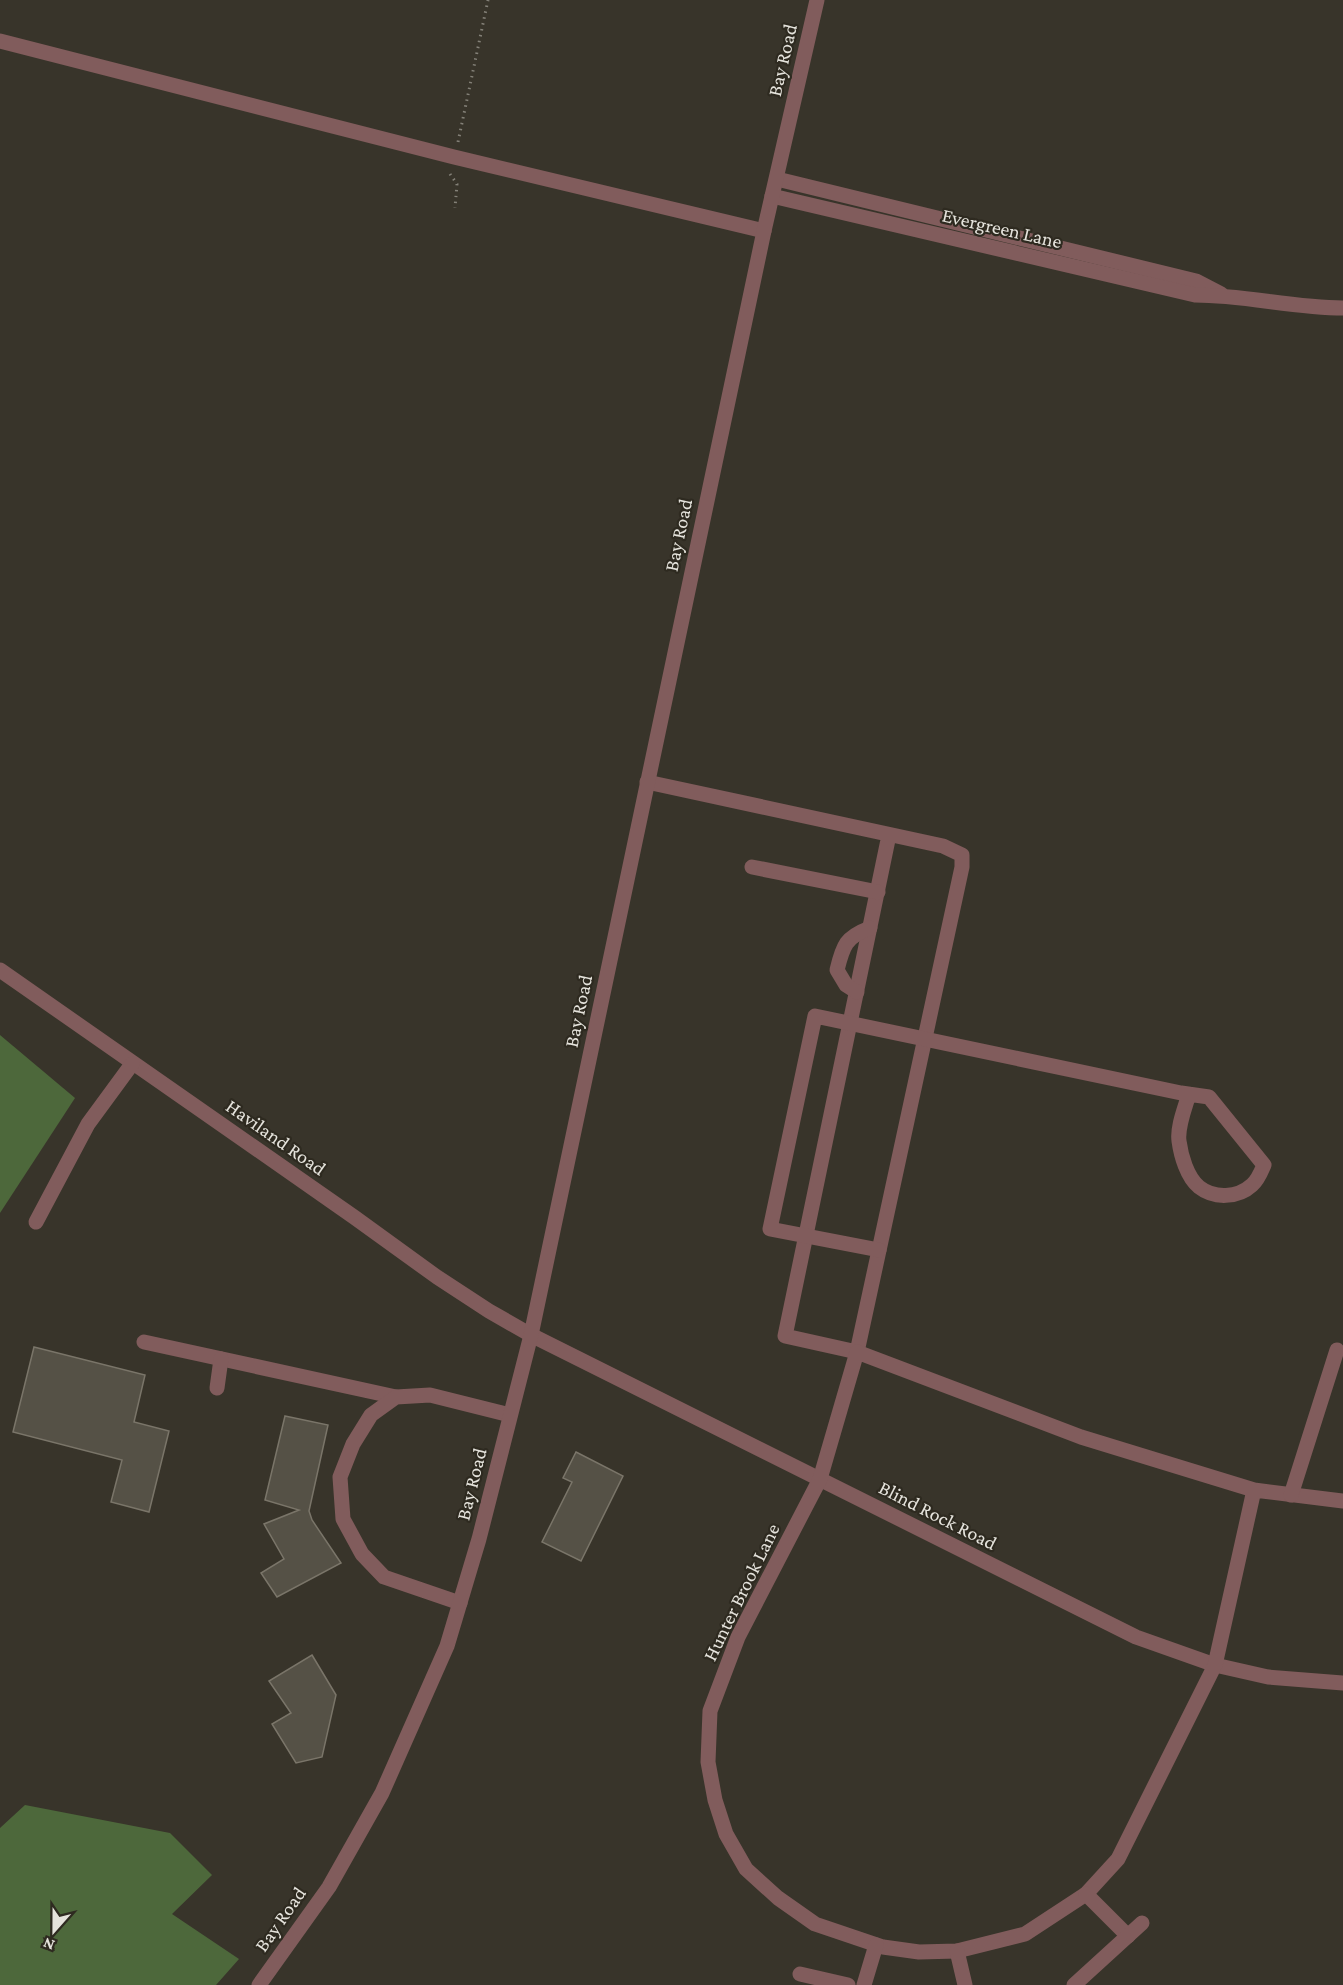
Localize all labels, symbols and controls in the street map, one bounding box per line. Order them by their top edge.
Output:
street label: Bay Road [763,21,802,99]
street label: Evergreen Lane [940,204,1064,253]
street label: Bay Road [660,496,697,574]
street label: Bay Road [560,972,597,1050]
street label: Haviland Road [222,1094,331,1180]
street label: Bay Road [451,1445,492,1523]
street label: Blind Rock Road [875,1476,1001,1554]
street label: Hunter Brook Lane [698,1520,784,1664]
street label: Bay Road [250,1882,311,1956]
north arrow [24,1901,84,1961]
text: N [41,1935,57,1954]

